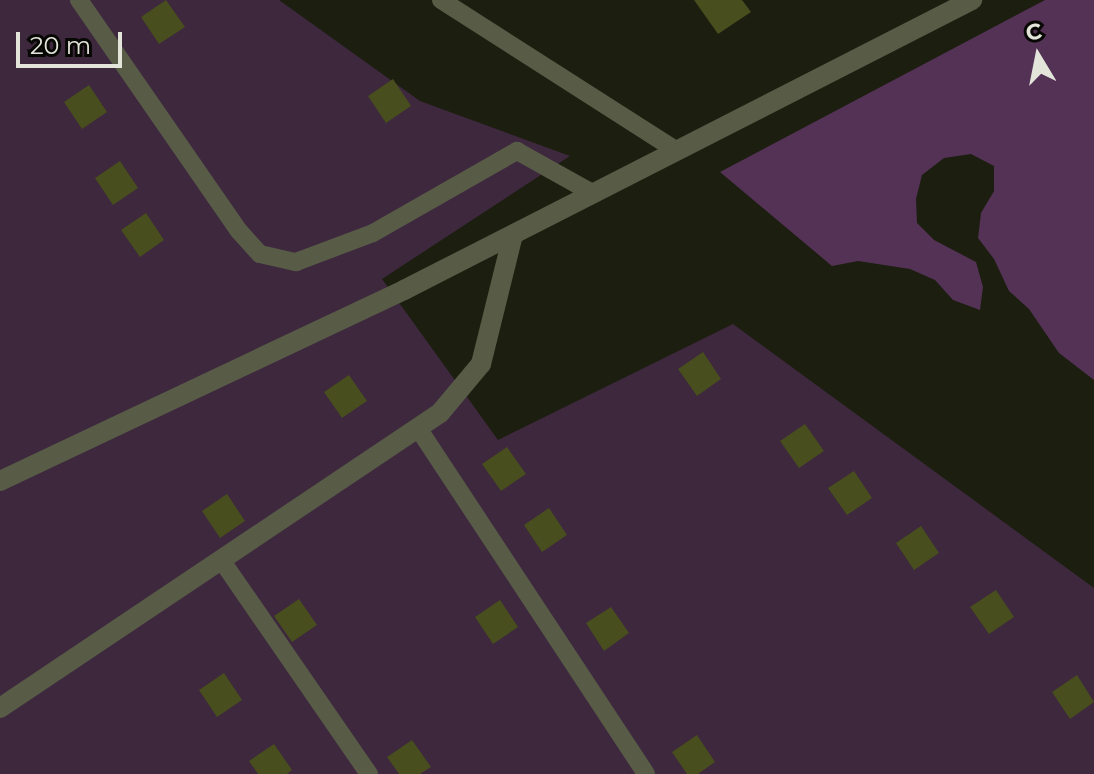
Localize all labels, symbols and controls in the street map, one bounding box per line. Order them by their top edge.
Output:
scale bar [20,16,126,66]
north arrow [998,16,1078,96]
text: С [1024,17,1044,47]
text: 20 m [30,31,91,60]

